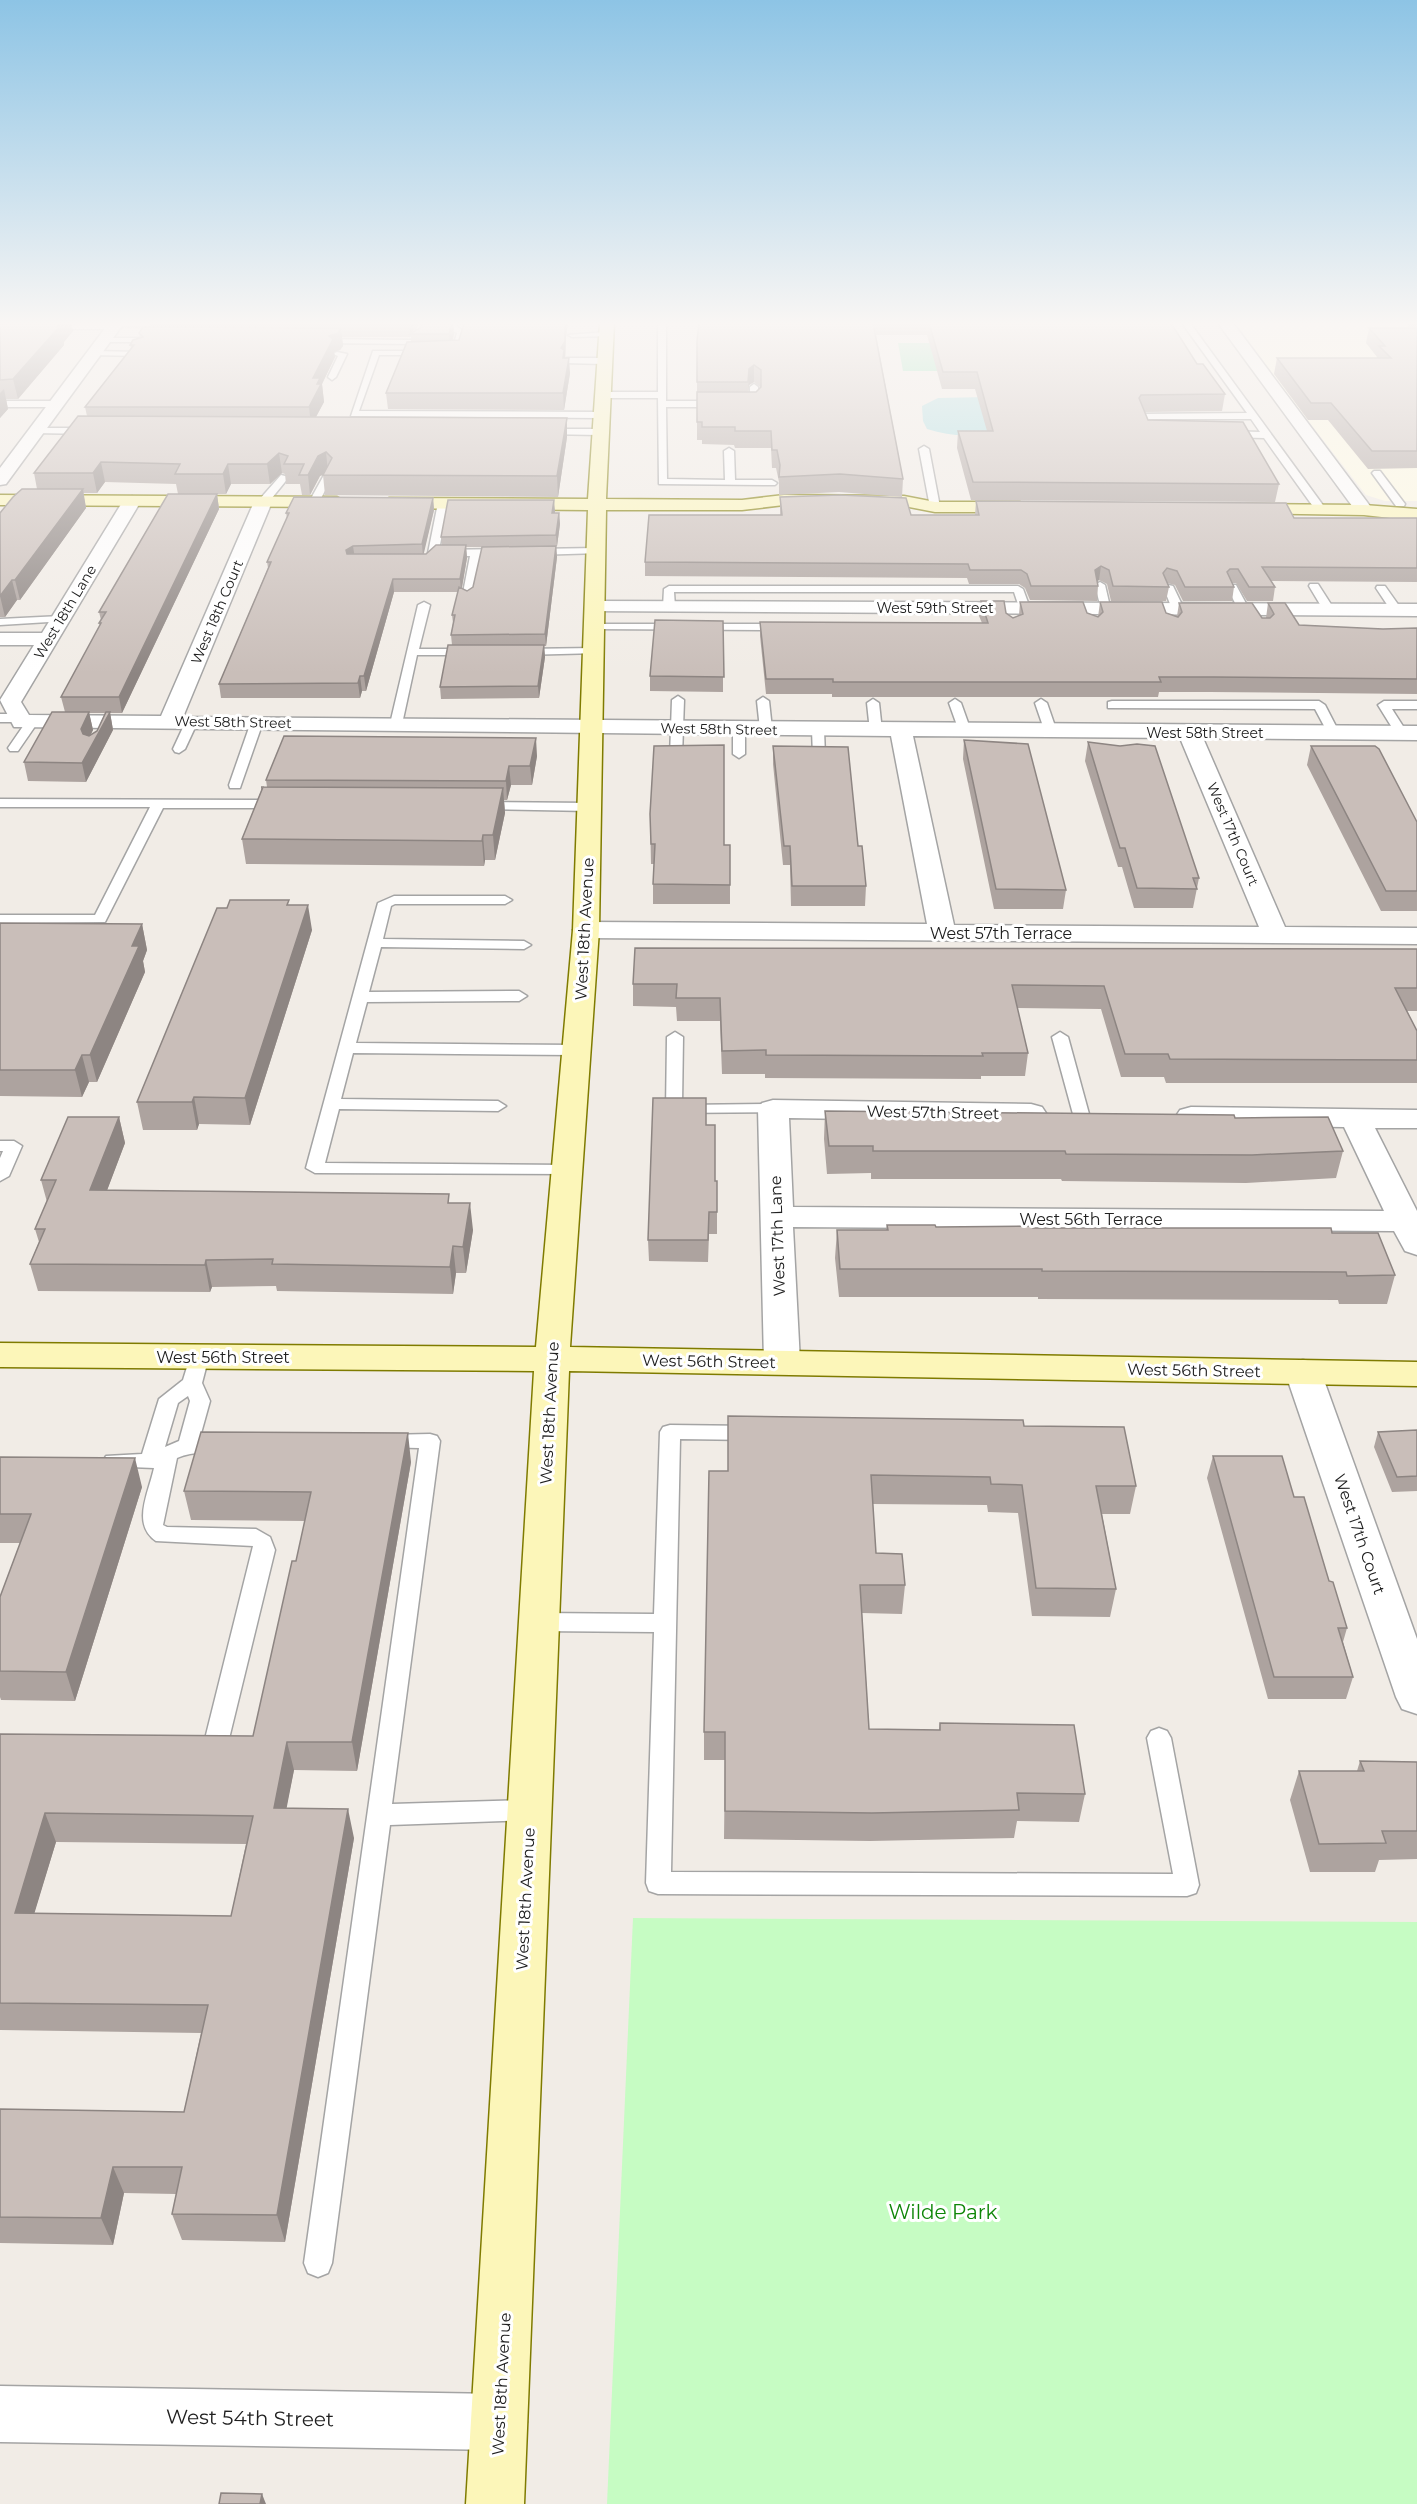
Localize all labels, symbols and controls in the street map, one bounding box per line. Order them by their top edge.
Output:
street label: West 18th Court [187,557,247,667]
street label: West 18th Lane [30,562,100,662]
street label: West 59th Street [876,599,994,617]
street label: West 58th Street [174,712,292,732]
street label: West 58th Street [660,719,778,739]
street label: West 58th Street [1146,724,1264,742]
street label: West 17th Court [1203,780,1263,889]
street label: West 18th Avenue [571,857,598,1001]
street label: West 57th Terrace [930,924,1072,943]
street label: West 57th Street [866,1102,1000,1123]
street label: West 17th Lane [766,1175,789,1297]
street label: West 56th Terrace [1019,1210,1163,1229]
street label: West 18th Avenue [536,1341,563,1485]
street label: West 56th Street [156,1348,290,1367]
street label: West 56th Street [642,1351,777,1372]
street label: West 56th Street [1127,1360,1262,1381]
street label: West 17th Court [1330,1471,1389,1598]
street label: West 18th Avenue [512,1827,539,1971]
park label: Wilde Park [888,2200,998,2224]
street label: West 18th Avenue [488,2312,515,2456]
street label: West 54th Street [166,2405,334,2431]

